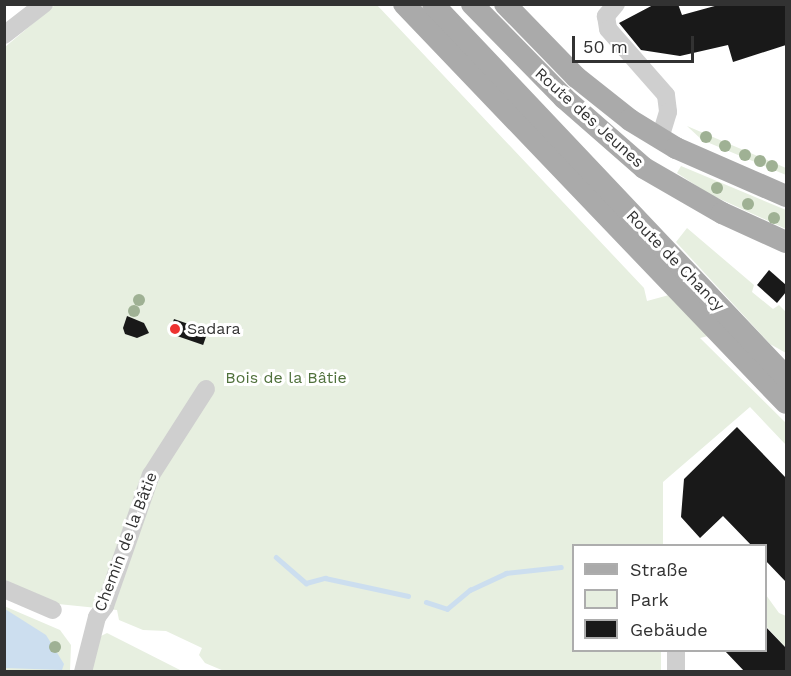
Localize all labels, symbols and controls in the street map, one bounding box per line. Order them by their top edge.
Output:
scale bar [575,24,696,62]
text: 50 m [583,36,628,57]
street label: Route des Jeunes [531,64,647,172]
street label: Route de Chancy [622,207,728,315]
place label: Sadara [187,319,241,339]
marker: Sadara [168,322,182,336]
park label: Bois de la Bâtie [225,368,347,388]
street label: Chemin de la Bâtie [90,469,162,615]
legend [572,544,767,652]
text: Straße [630,559,688,580]
text: Park [630,589,669,610]
text: Gebäude [630,619,708,640]

